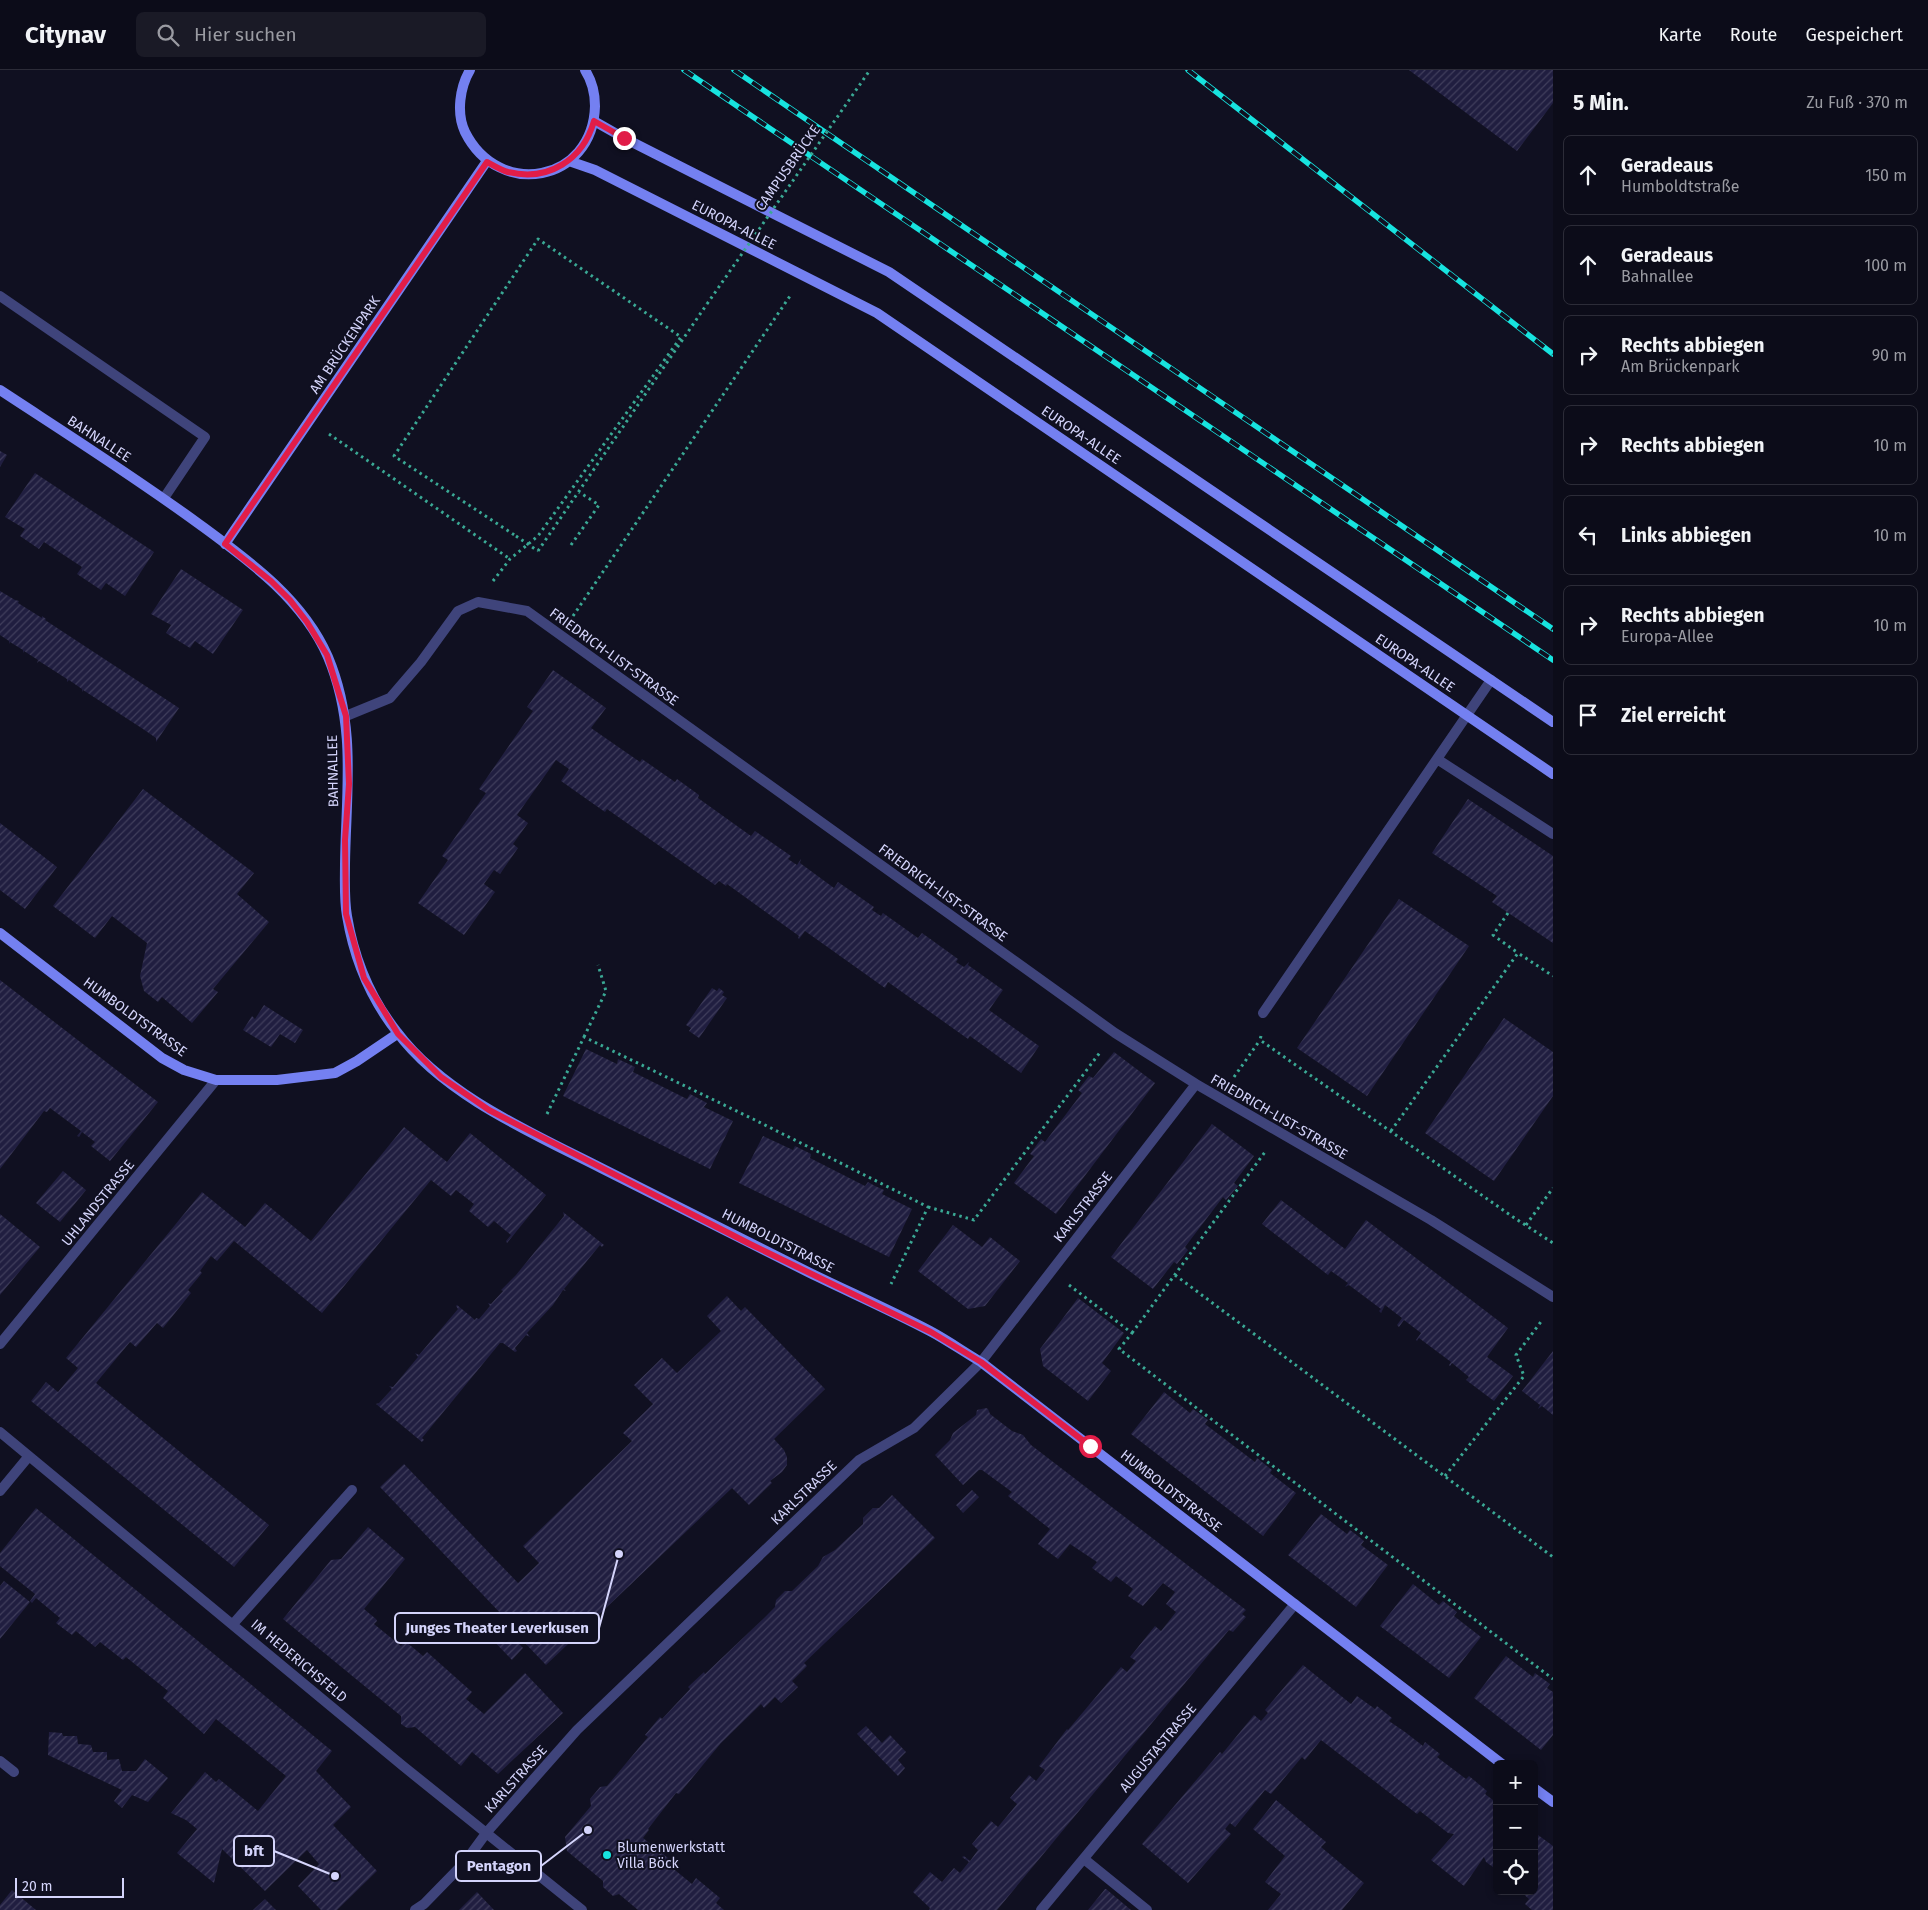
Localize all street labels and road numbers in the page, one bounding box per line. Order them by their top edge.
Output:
street label: CAMPUSBRÜCKE [751,121,824,214]
street label: EUROPA-ALLEE [689,196,779,254]
street label: AM BRÜCKENPARK [305,292,384,397]
street label: EUROPA-ALLEE [1038,402,1124,468]
street label: BAHNALLEE [64,412,134,466]
street label: FRIEDRICH-LIST-STRASSE [546,604,682,710]
street label: EUROPA-ALLEE [1372,630,1458,696]
street label: BAHNALLEE [324,735,342,807]
street label: FRIEDRICH-LIST-STRASSE [875,840,1011,946]
street label: HUMBOLDTSTRASSE [80,974,190,1060]
street label: FRIEDRICH-LIST-STRASSE [1208,1071,1350,1163]
street label: UHLANDSTRASSE [58,1156,138,1250]
street label: KARLSTRASSE [1050,1168,1116,1246]
street label: HUMBOLDTSTRASSE [719,1205,837,1277]
street label: HUMBOLDTSTRASSE [1117,1446,1225,1536]
street label: KARLSTRASSE [767,1457,841,1529]
street label: IM HEDERICHSFELD [247,1616,351,1706]
street label: AUGUSTASTRASSE [1116,1700,1200,1796]
street label: KARLSTRASSE [481,1742,551,1816]

